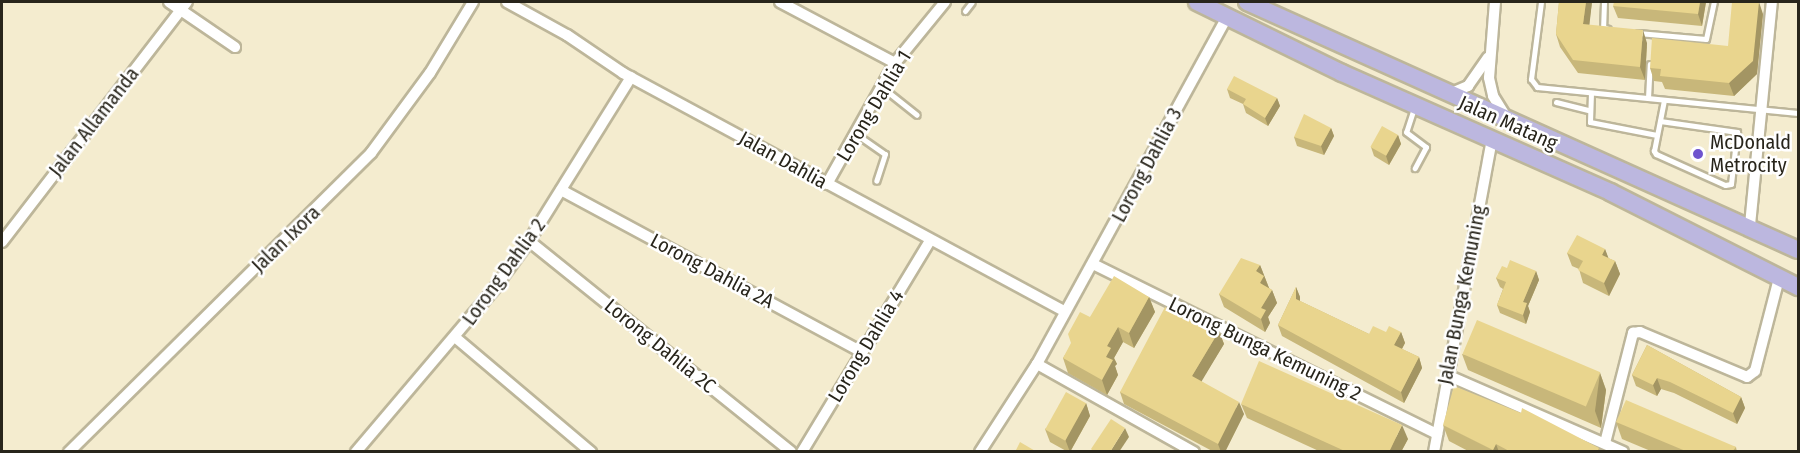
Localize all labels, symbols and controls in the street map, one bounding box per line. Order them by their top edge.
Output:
street label: Lorong Dahlia 1 [832,46,916,166]
street label: Jalan Allamanda [44,62,144,182]
street label: Jalan Matang [1455,91,1561,155]
street label: Lorong Dahlia 3 [1107,104,1187,226]
street label: Jalan Dahlia [735,126,831,194]
place label: McDonald Metrocity [1710,130,1791,177]
marker: McDonald Metrocity [1691,147,1705,161]
street label: Jalan Ixora [247,201,325,277]
street label: Jalan Bunga Kemuning [1433,203,1491,387]
street label: Lorong Dahlia 2 [457,214,551,330]
street label: Lorong Dahlia 2A [646,228,778,314]
street label: Lorong Dahlia 4 [823,285,909,407]
street label: Lorong Bunga Kemuning 2 [1165,292,1365,406]
street label: Lorong Dahlia 2C [600,294,720,398]

